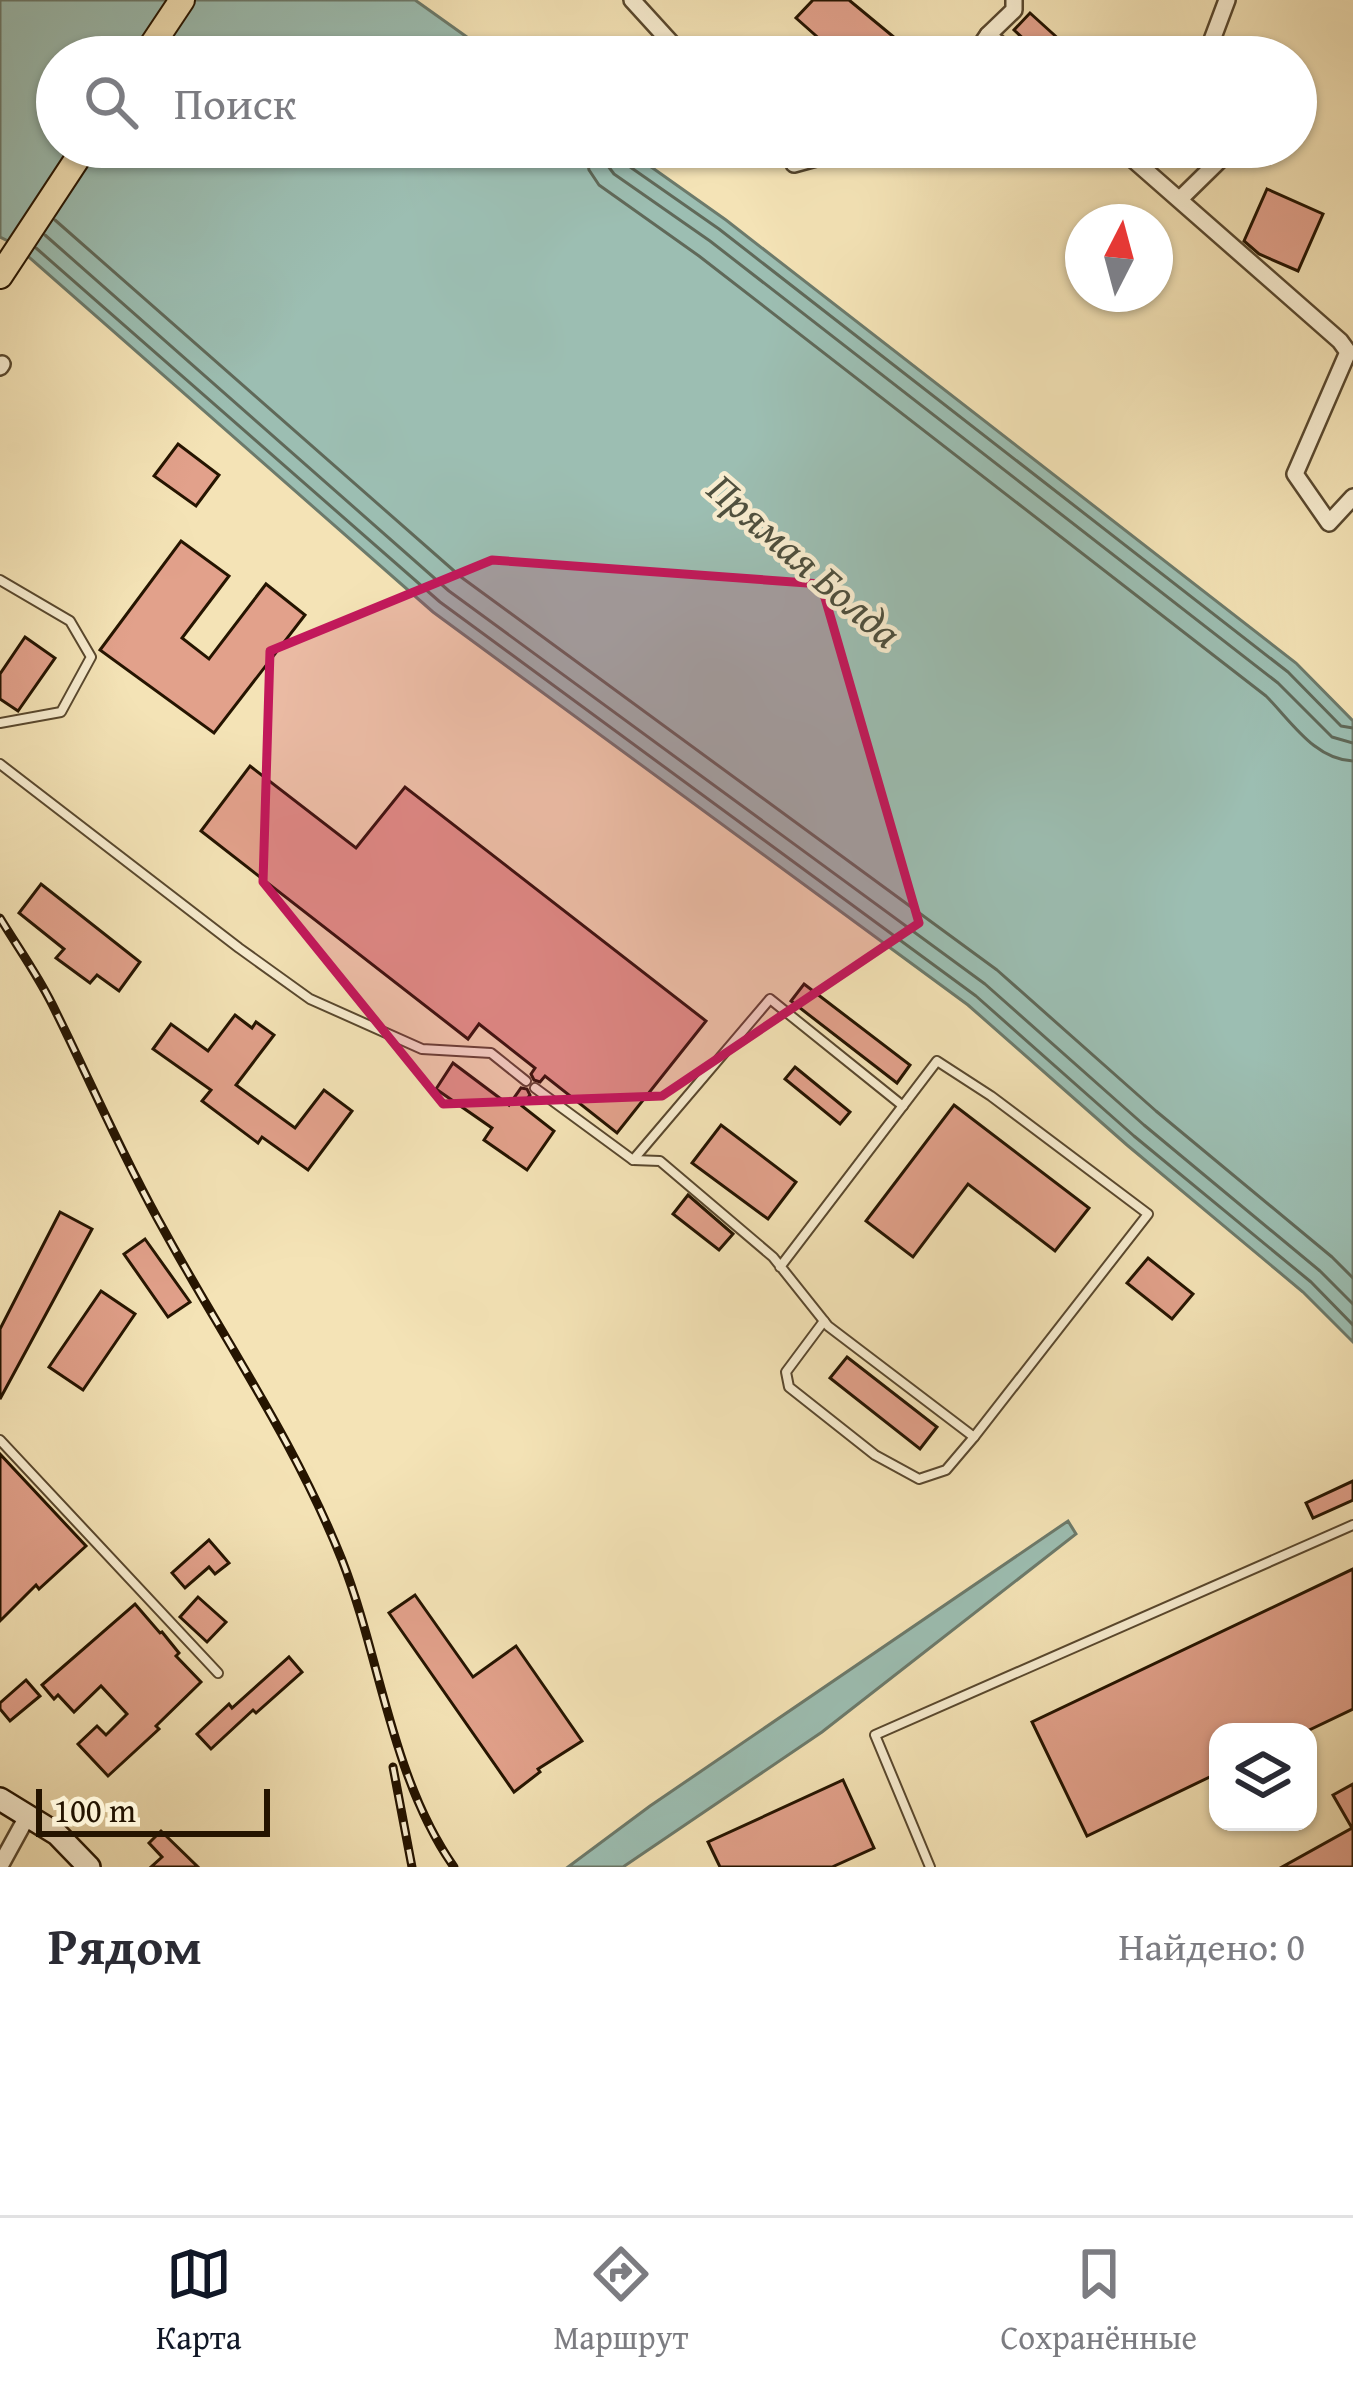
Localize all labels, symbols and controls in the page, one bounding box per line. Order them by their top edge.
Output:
search box [36,36,1317,168]
icon: search [78,69,144,135]
text: Поиск [174,70,296,135]
north arrow [1065,204,1173,312]
water label: Прямая Болда [695,458,916,662]
map controls [1209,1723,1317,1831]
button: layers [1209,1723,1317,1831]
scale bar [36,1783,270,1836]
text: 100 m [54,1786,136,1834]
text: Рядом [48,1908,202,1983]
text: Найдено: 0 [1118,1917,1305,1974]
tab: Карта [156,2241,241,2361]
tab: Маршрут [553,2241,688,2361]
tab: Сохранённые [1000,2241,1197,2361]

